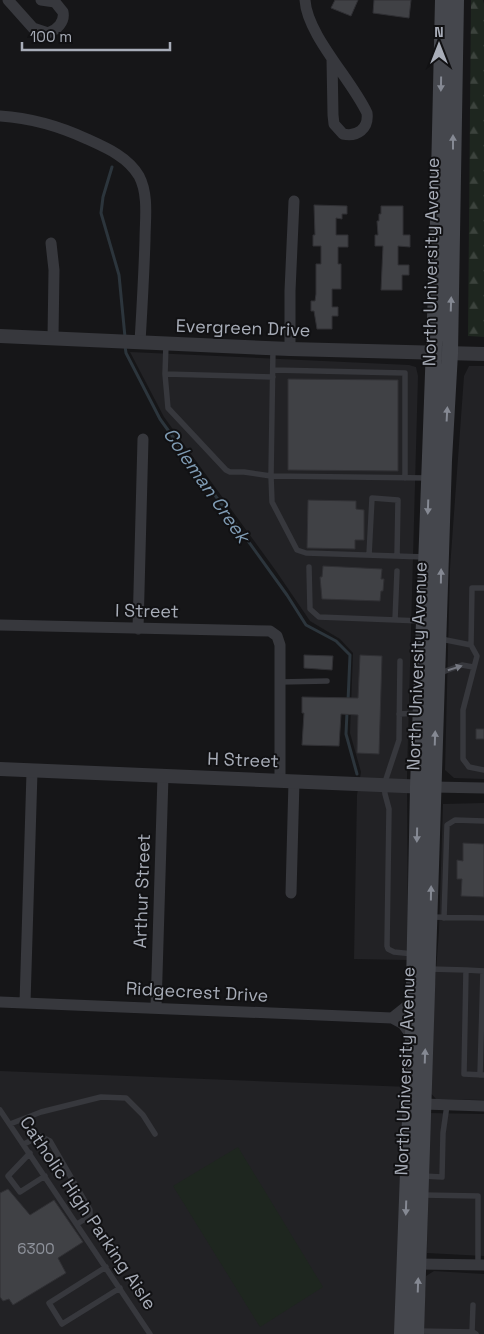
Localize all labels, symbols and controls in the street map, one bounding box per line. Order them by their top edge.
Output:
scale bar [22,20,170,52]
north arrow [414,20,464,70]
text: N [434,23,444,41]
text: 100 m [30,27,72,46]
one-way arrow [437,76,445,92]
one-way arrow [449,133,457,149]
street label: North University Avenue [417,157,444,367]
one-way arrow [447,296,455,312]
street label: Evergreen Drive [175,314,311,341]
one-way arrow [443,405,451,421]
water label: Coleman Creek [158,423,257,550]
one-way arrow [424,499,432,515]
street label: North University Avenue [401,561,432,771]
one-way arrow [437,568,445,584]
street label: I Street [115,598,179,623]
one-way arrow [448,664,463,672]
one-way arrow [432,730,440,746]
street label: H Street [207,747,279,772]
one-way arrow [413,828,421,844]
street label: Arthur Street [128,833,155,949]
one-way arrow [427,885,435,901]
street label: North University Avenue [389,966,420,1176]
street label: Ridgecrest Drive [125,976,269,1007]
one-way arrow [421,1047,429,1063]
street label: Catholic High Parking Aisle [15,1112,162,1314]
one-way arrow [402,1200,410,1216]
house number: 6300 [17,1239,55,1258]
one-way arrow [414,1277,422,1293]

